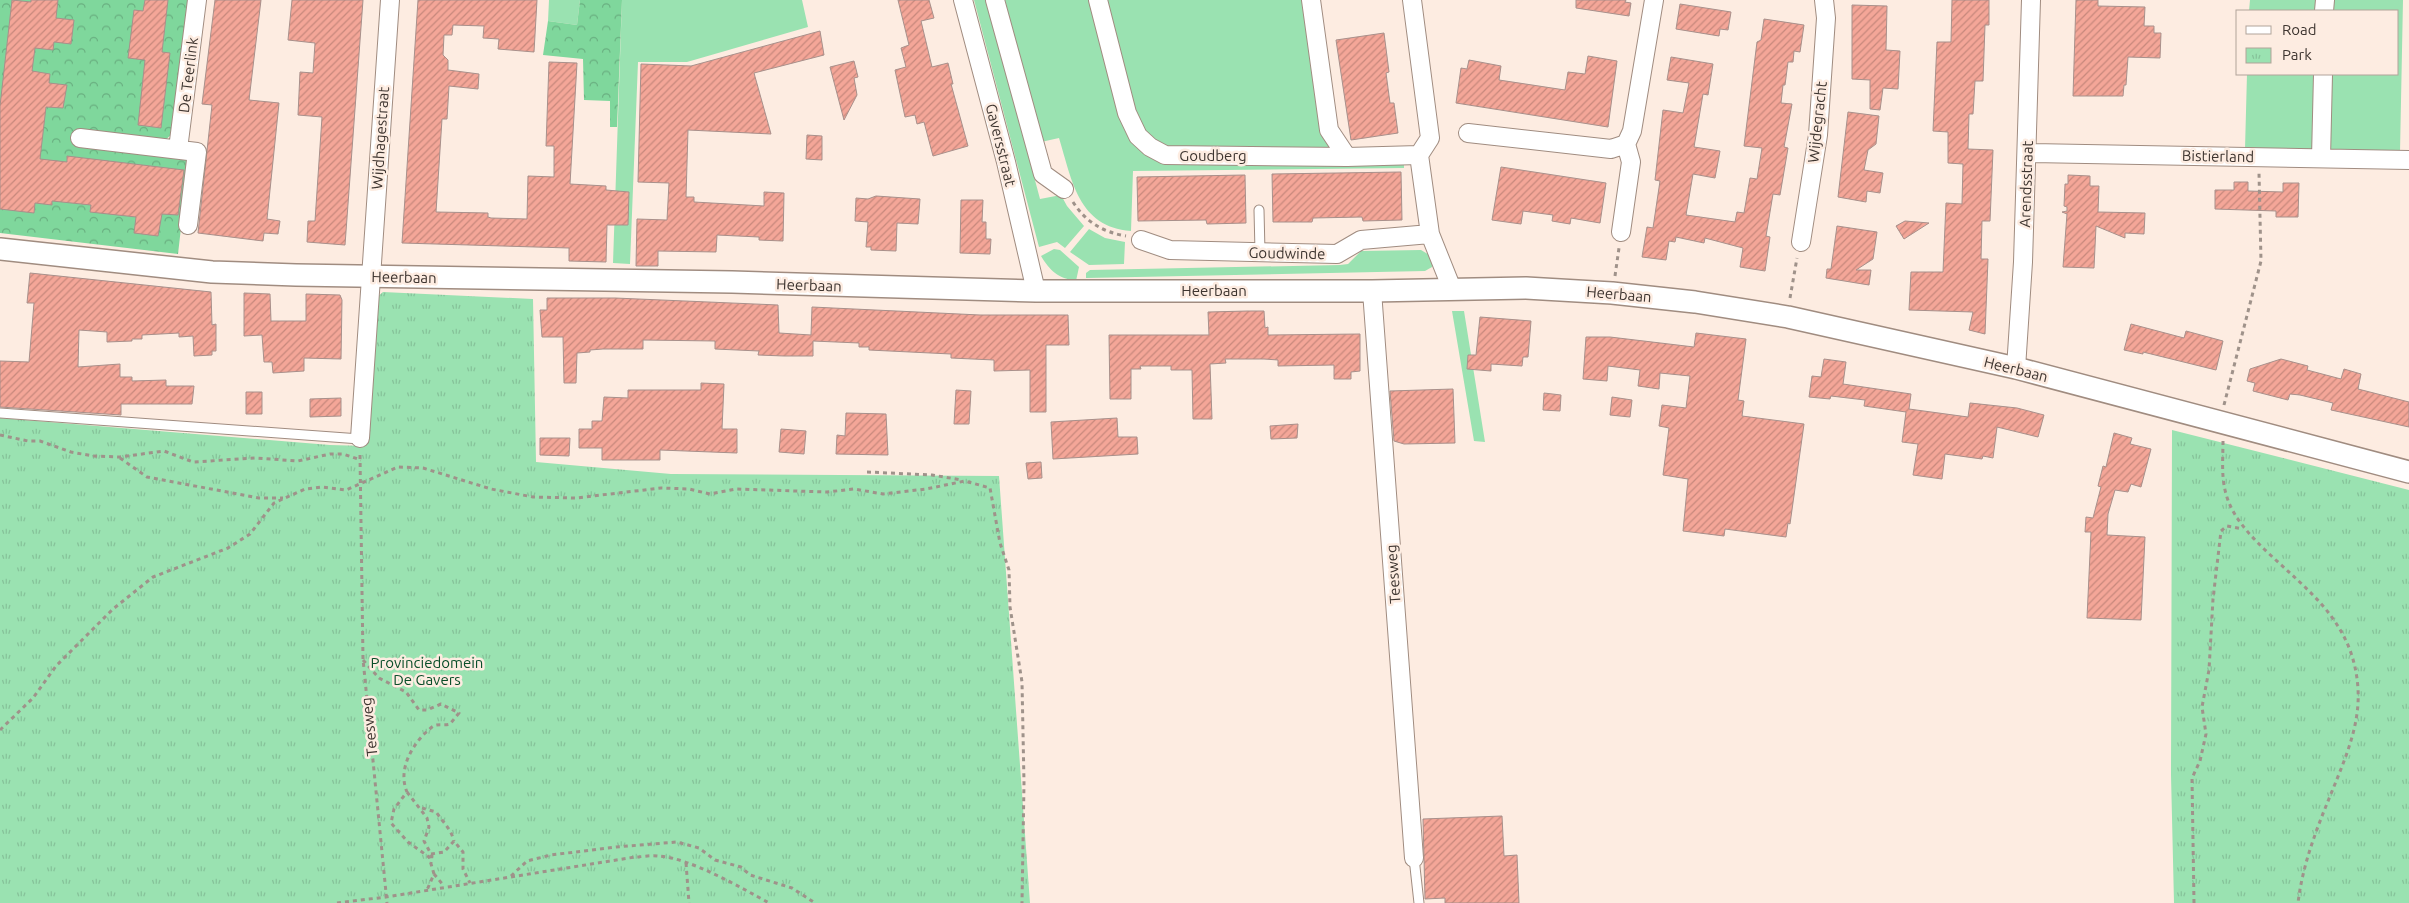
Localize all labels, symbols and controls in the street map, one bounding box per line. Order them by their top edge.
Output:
legend [2236,10,2399,75]
text: Road [2282,21,2317,38]
street label: De Teerlink [175,36,201,114]
text: Park [2282,46,2312,63]
street label: Wijdegracht [1804,80,1830,164]
street label: Wijdhagestraat [368,86,392,190]
street label: Gaversstraat [982,102,1020,188]
street label: Arendsstraat [2016,140,2036,228]
street label: Goudberg [1179,147,1247,164]
street label: Bistierland [2182,147,2254,165]
street label: Goudwinde [1248,244,1326,262]
street label: Heerbaan [371,268,437,286]
street label: Heerbaan [776,275,842,295]
street label: Heerbaan [1181,282,1247,299]
street label: Heerbaan [1586,283,1652,305]
street label: Heerbaan [1982,353,2050,385]
street label: Teesweg [1382,544,1404,604]
park label: Provinciedomein De Gavers [371,654,483,688]
street label: Teesweg [357,697,381,757]

